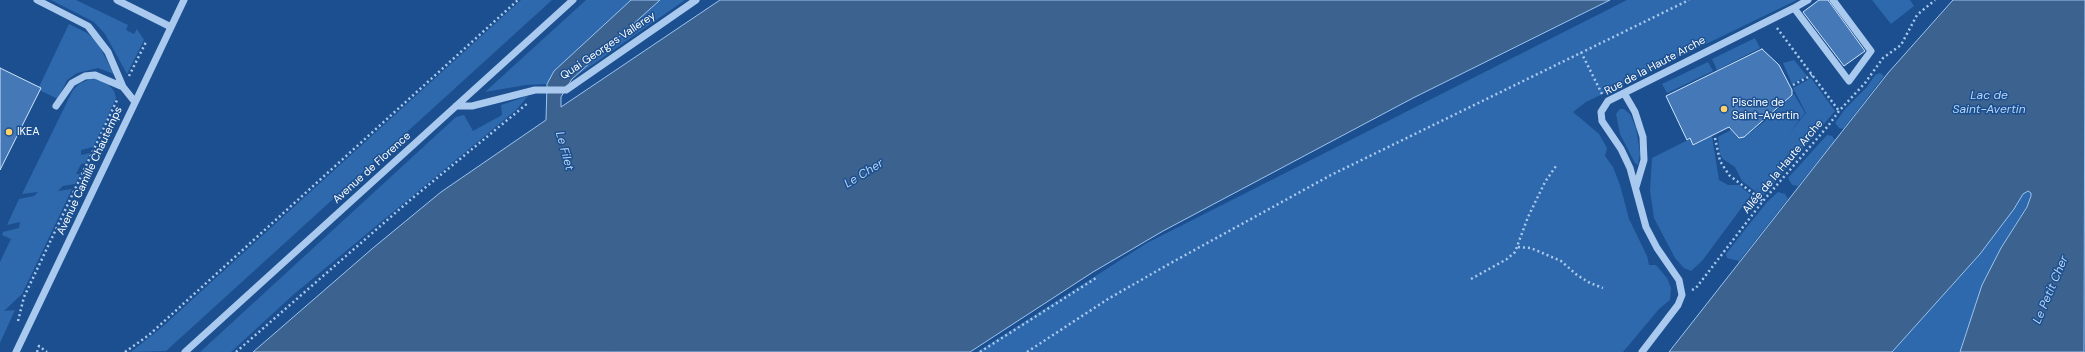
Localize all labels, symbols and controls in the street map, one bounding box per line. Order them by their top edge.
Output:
street label: Quai Georges Vallerey [558,9,658,83]
street label: Rue de la Haute Arche [1602,34,1708,98]
water label: Lac de Saint-Avertin [1952,89,2026,117]
place label: Piscine de Saint-Avertin [1732,96,1799,122]
marker: Piscine de Saint-Avertin [1719,104,1729,114]
street label: Avenue Camille Chautemps [54,105,126,237]
street label: Allée de la Haute Arche [1740,117,1826,217]
place label: IKEA [17,125,40,139]
marker: IKEA [4,127,14,137]
street label: Avenue de Florence [330,130,414,206]
water label: Le Filet [552,130,576,172]
water label: Le Cher [842,156,886,192]
water label: Le Petit Cher [2030,254,2072,326]

